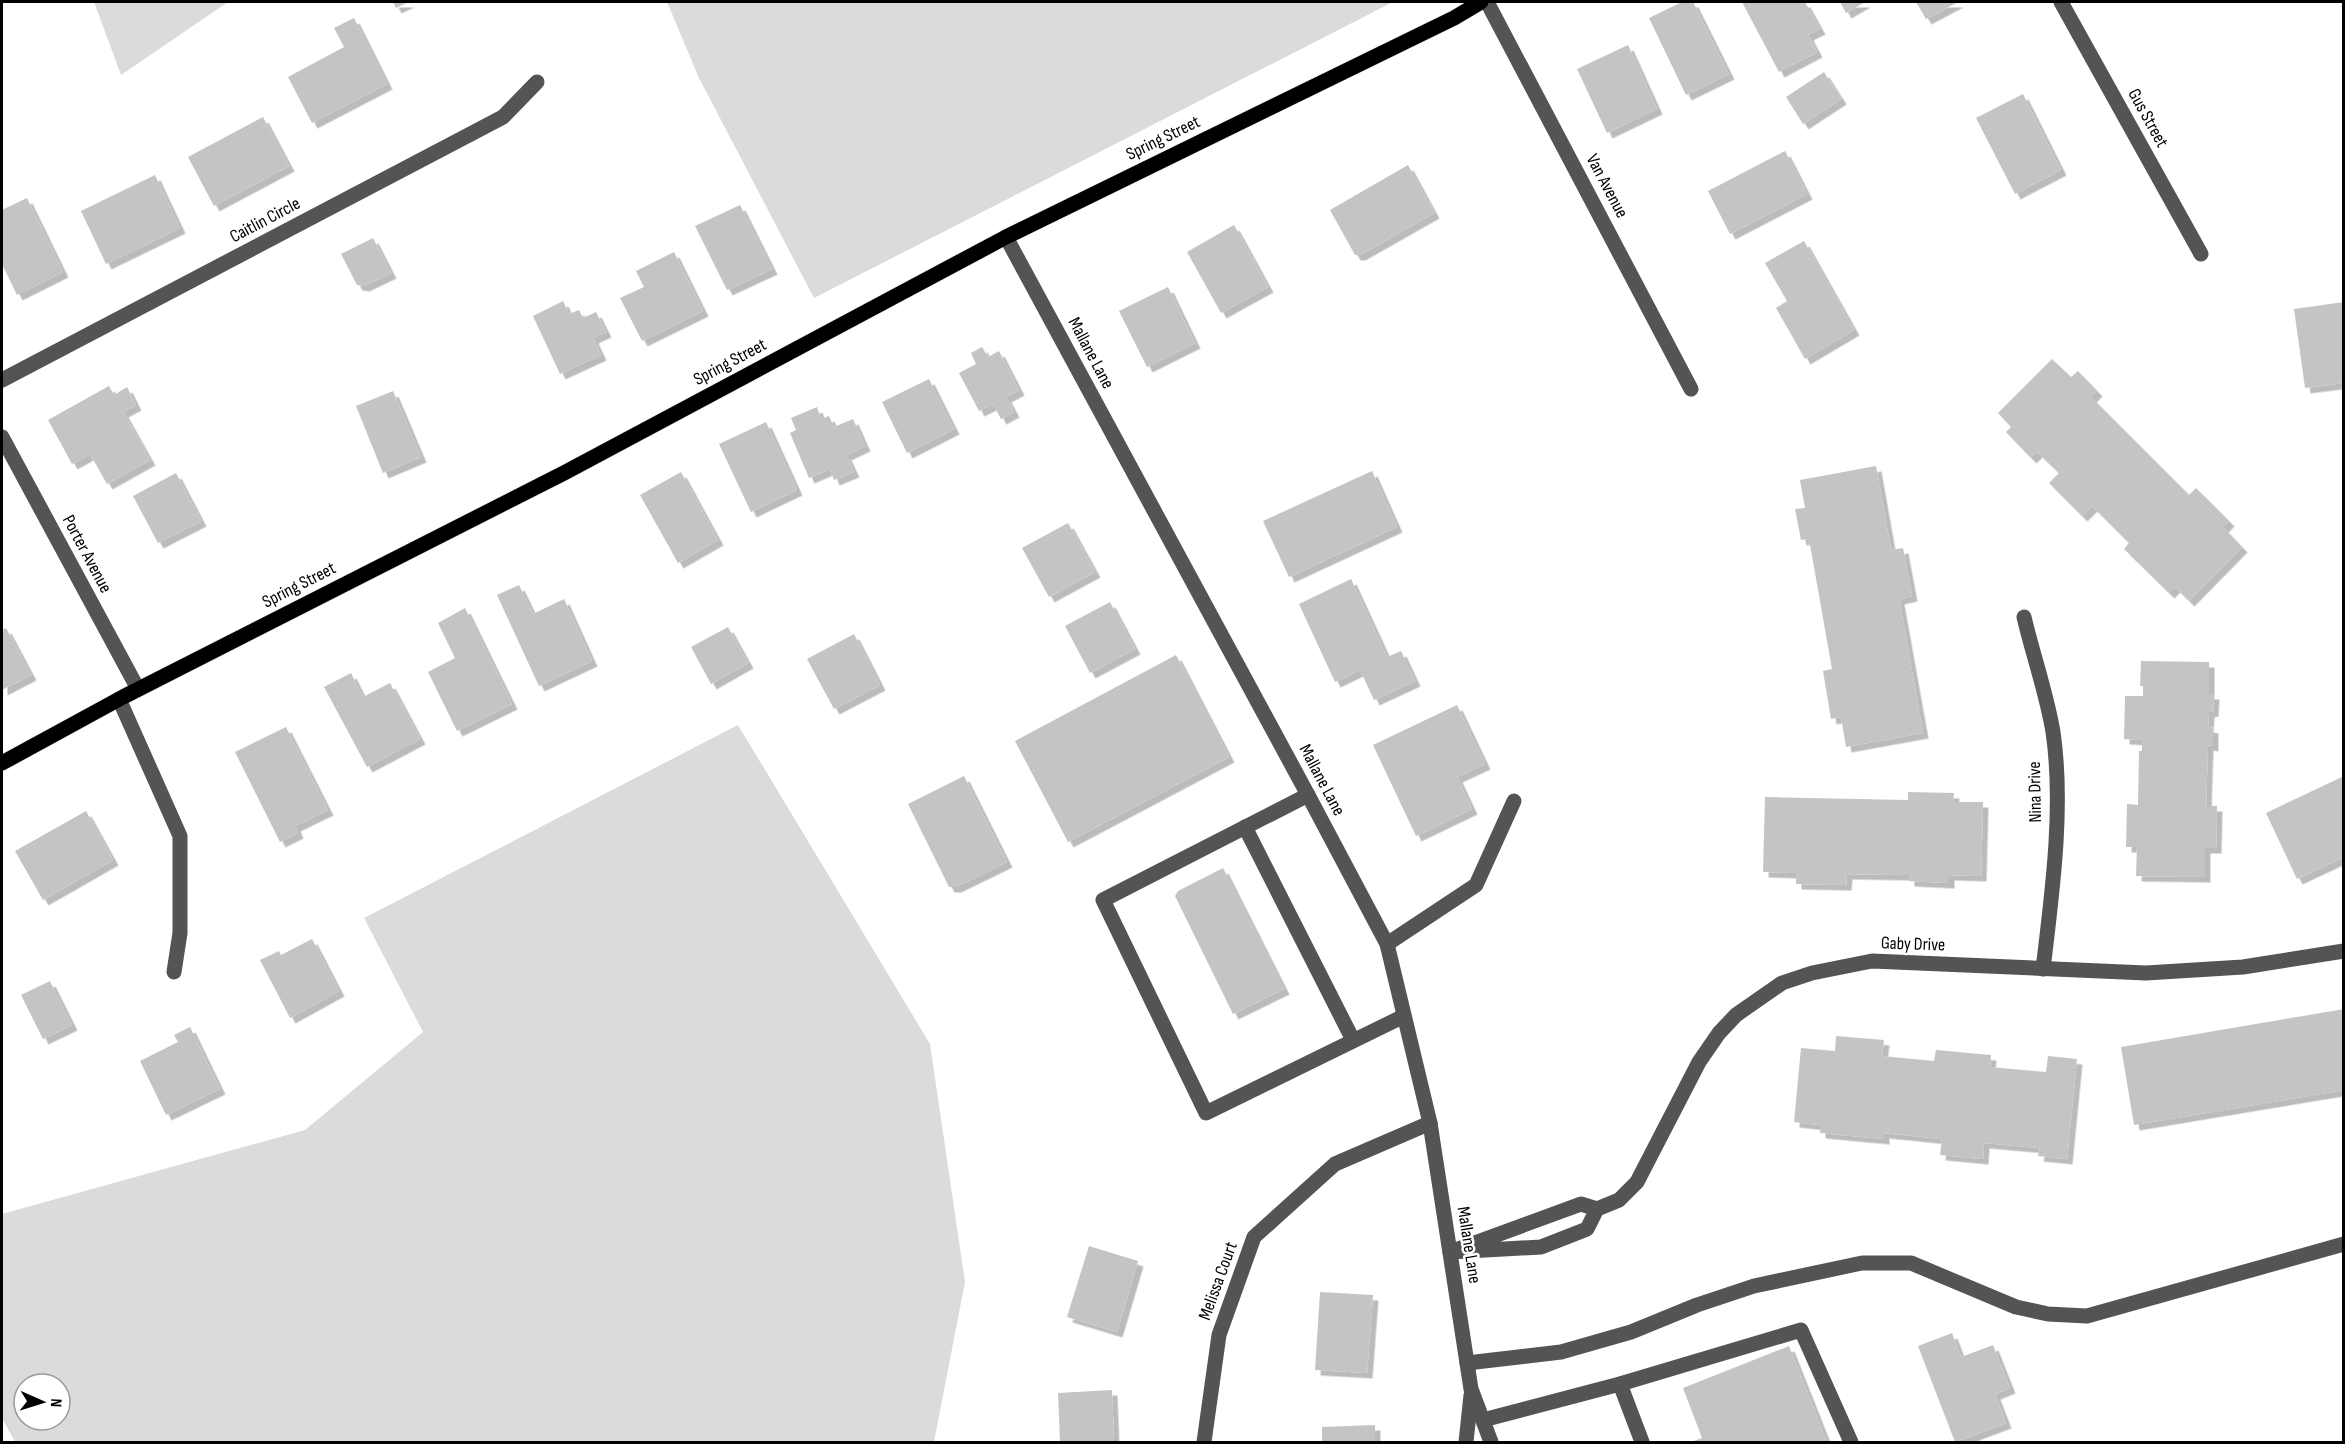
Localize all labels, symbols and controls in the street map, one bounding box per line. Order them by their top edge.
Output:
street label: Gus Street [2123,85,2173,151]
street label: Spring Street [1123,111,1204,165]
street label: Van Avenue [1582,151,1632,221]
street label: Caitlin Circle [226,193,304,247]
street label: Mallane Lane [1064,314,1118,392]
street label: Spring Street [690,334,770,390]
street label: Porter Avenue [58,512,116,596]
street label: Spring Street [259,557,340,612]
street label: Mallane Lane [1295,741,1349,819]
street label: Nina Drive [2024,761,2046,823]
street label: Gaby Drive [1880,932,1946,956]
street label: Mallane Lane [1453,1205,1485,1285]
street label: Melissa Court [1194,1238,1242,1323]
north arrow [12,1372,72,1432]
text: N [46,1398,65,1407]

